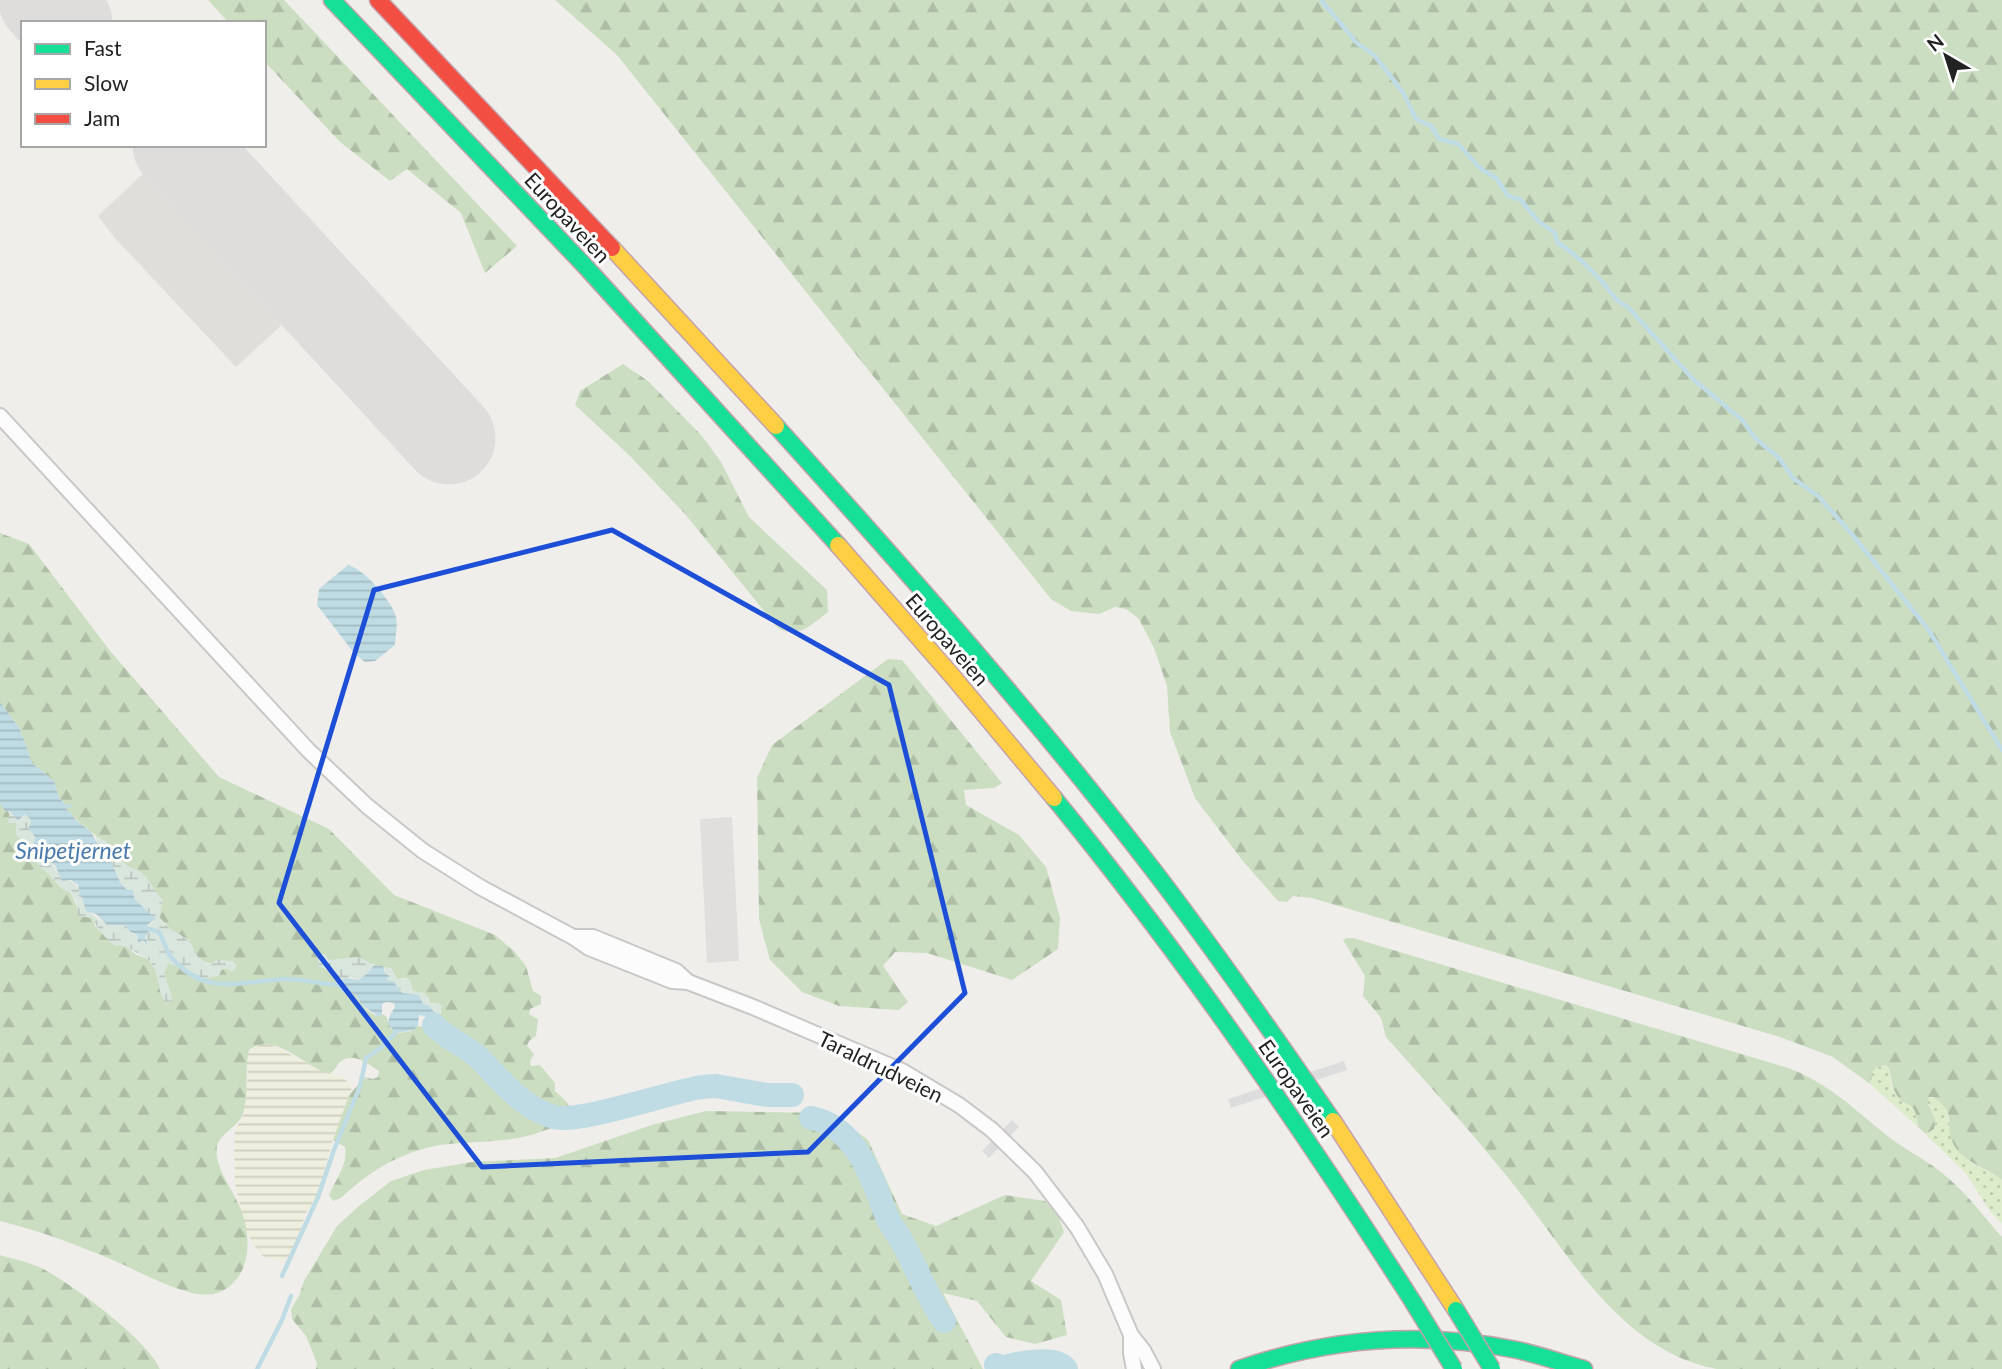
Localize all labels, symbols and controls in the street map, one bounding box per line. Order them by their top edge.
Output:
legend [21,21,266,147]
north arrow [1911,21,1981,91]
text: N [1922,29,1948,56]
text: Fast [84,35,122,60]
text: Slow [84,70,129,95]
text: Jam [84,105,120,130]
street label: Europaveien [520,167,616,267]
street label: Europaveien [901,588,995,690]
water label: Snipetjernet [15,836,131,864]
street label: Taraldrudveien [815,1025,947,1107]
street label: Europaveien [1254,1034,1340,1142]

